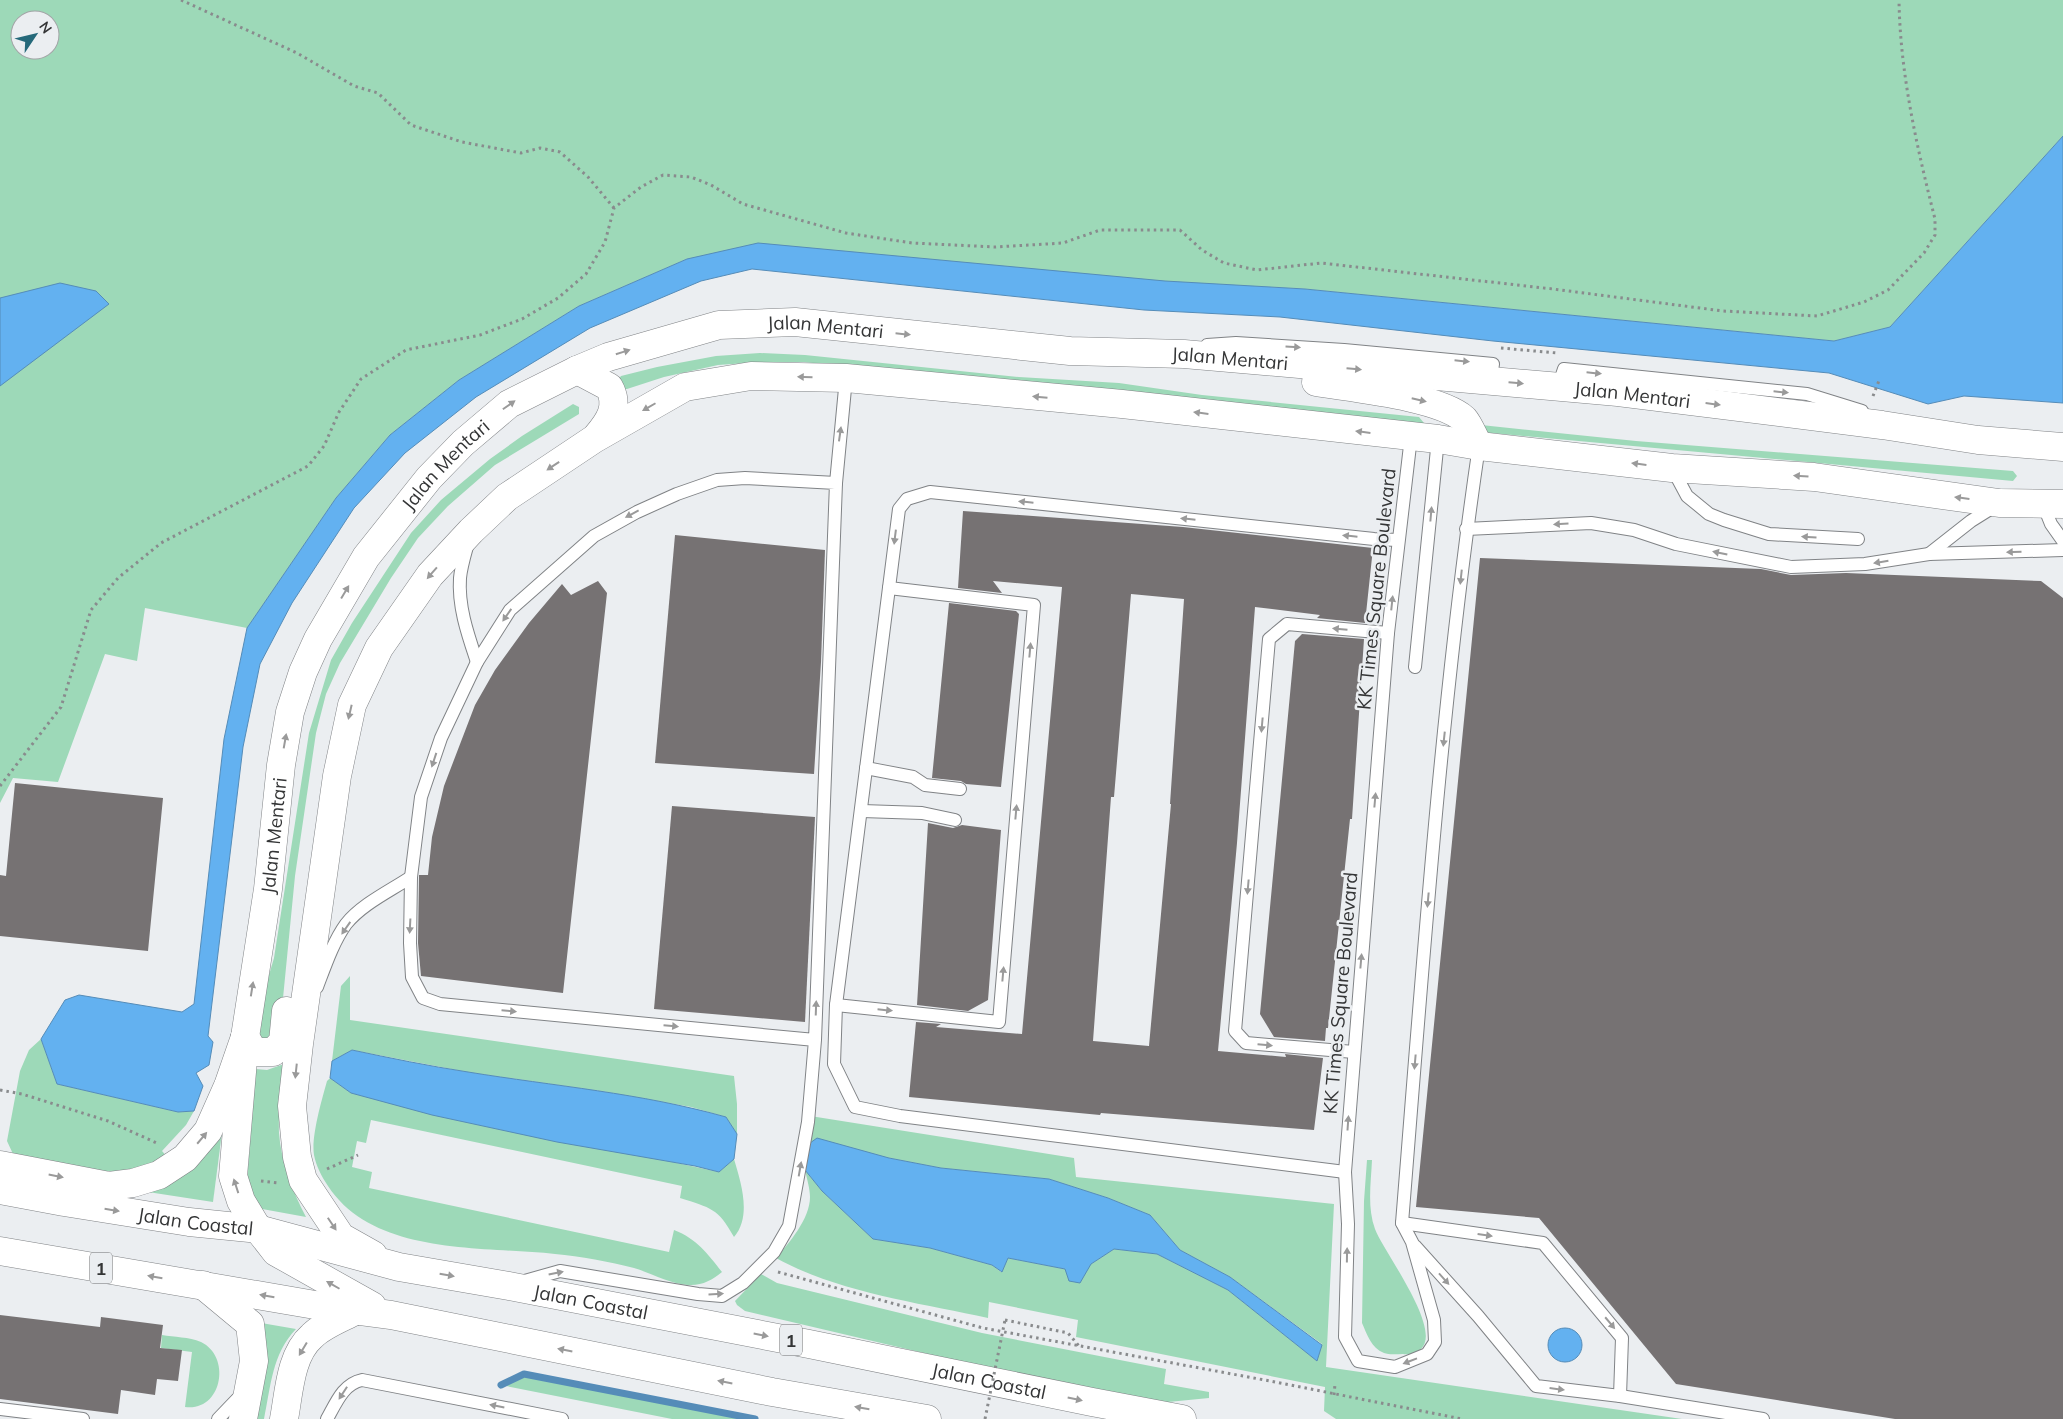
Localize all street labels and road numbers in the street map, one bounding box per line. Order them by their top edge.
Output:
street label: Jalan Mentari [767,310,885,343]
street label: Jalan Mentari [1171,342,1289,375]
street label: Jalan Mentari [1573,376,1692,413]
street label: Jalan Mentari [396,414,494,515]
street label: KK Times Square Boulevard [1351,467,1401,711]
street label: Jalan Mentari [255,776,292,896]
street label: KK Times Square Boulevard [1317,871,1363,1115]
street label: Jalan Coastal [136,1202,254,1240]
road number: 1 [90,1252,112,1284]
street label: Jalan Coastal [531,1279,650,1325]
road number: 1 [780,1324,802,1356]
street label: Jalan Coastal [930,1357,1048,1404]

